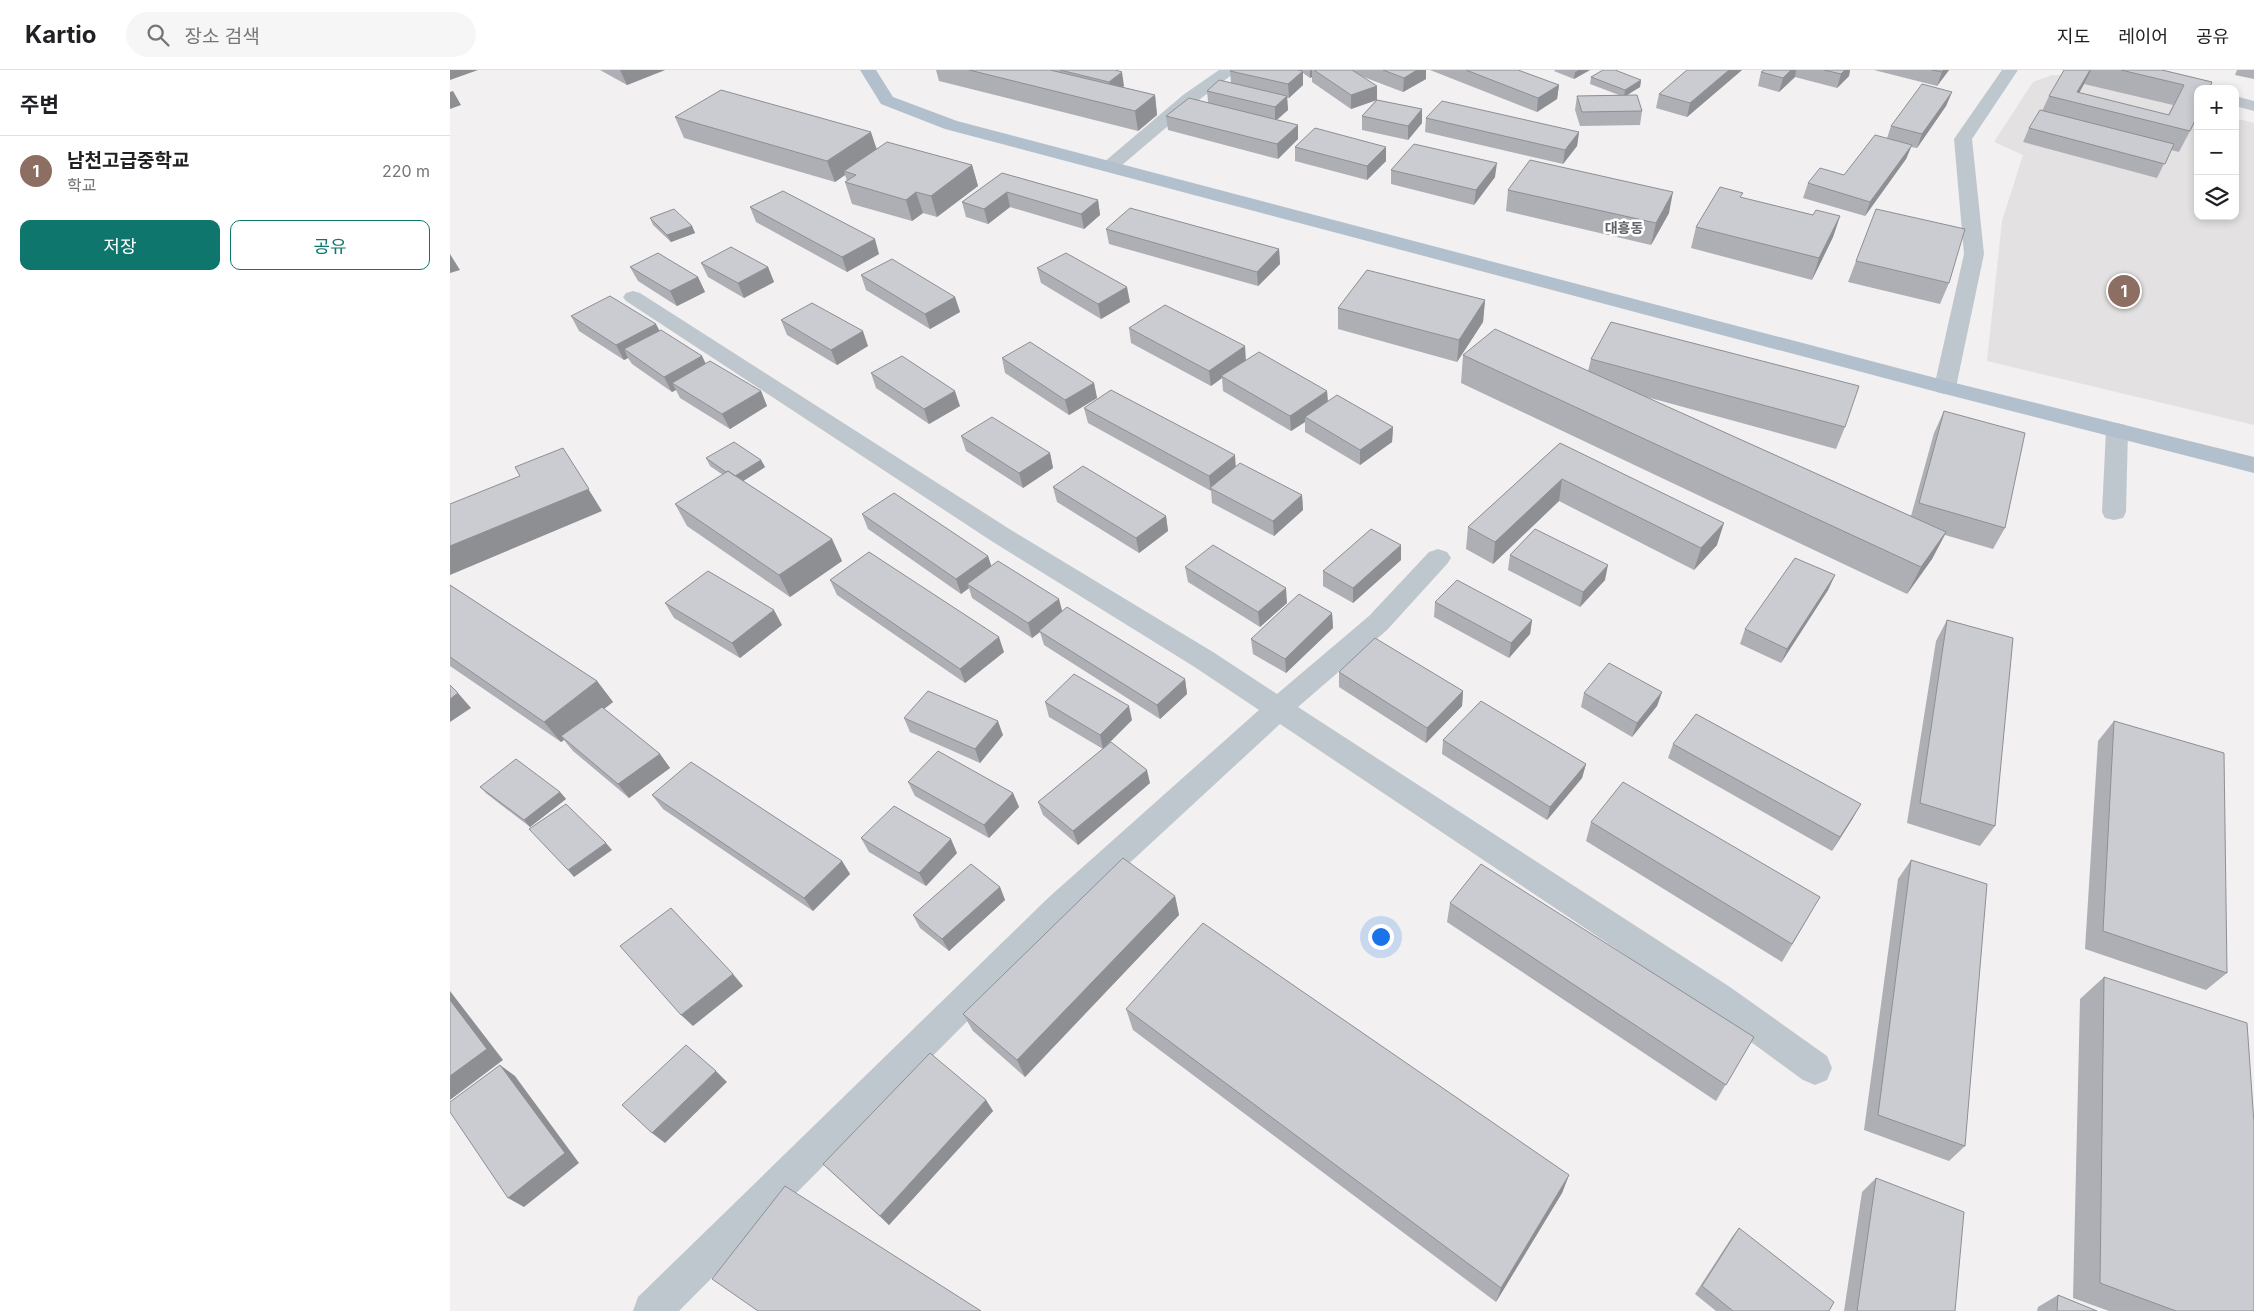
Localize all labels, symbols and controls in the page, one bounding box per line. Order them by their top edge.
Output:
search box [126,12,476,57]
text: Kartio [25,20,96,49]
icon: search [144,21,172,49]
text: 장소 검색 [184,25,260,48]
text: 지도 [2057,26,2090,47]
text: 레이어 [2118,26,2168,47]
text: 공유 [2196,26,2229,47]
map controls [2194,85,2239,220]
button: + [2194,85,2239,130]
text: 주변 [20,92,59,117]
button: − [2194,130,2239,175]
text: 남천고급중학교 [67,149,189,172]
text: 1 [33,161,39,181]
text: 220 m [382,161,430,181]
text: 학교 [67,175,96,195]
button: layers [2194,175,2239,220]
district label: 대흥동 [1605,219,1643,236]
button: 저장 [20,220,220,270]
button: 공유 [230,220,430,270]
pin: 1 [2108,272,2140,310]
your location [1368,924,1394,950]

